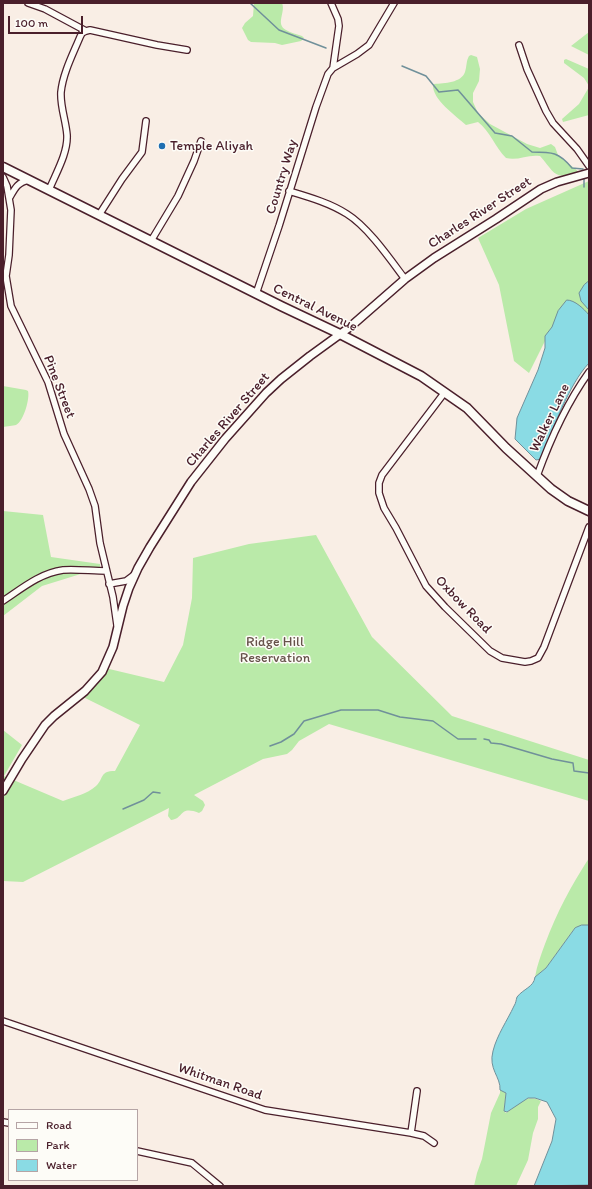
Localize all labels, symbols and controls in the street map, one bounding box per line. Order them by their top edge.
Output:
scale bar [10,8,85,34]
text: 100 m [15,16,48,30]
place label: Temple Aliyah [170,138,253,154]
street label: Country Way [263,138,301,216]
marker: Temple Aliyah [157,141,167,151]
street label: Charles River Street [425,173,535,253]
street label: Central Avenue [270,280,360,336]
street label: Pine Street [39,353,79,421]
street label: Charles River Street [182,369,274,471]
street label: Walker Lane [526,381,574,455]
street label: Oxbow Road [431,572,495,638]
park label: Ridge Hill Reservation [240,634,310,666]
street label: Whitman Road [176,1060,264,1104]
legend [8,1109,138,1181]
text: Road [46,1118,72,1132]
text: Park [46,1138,70,1152]
text: Water [46,1158,77,1172]

